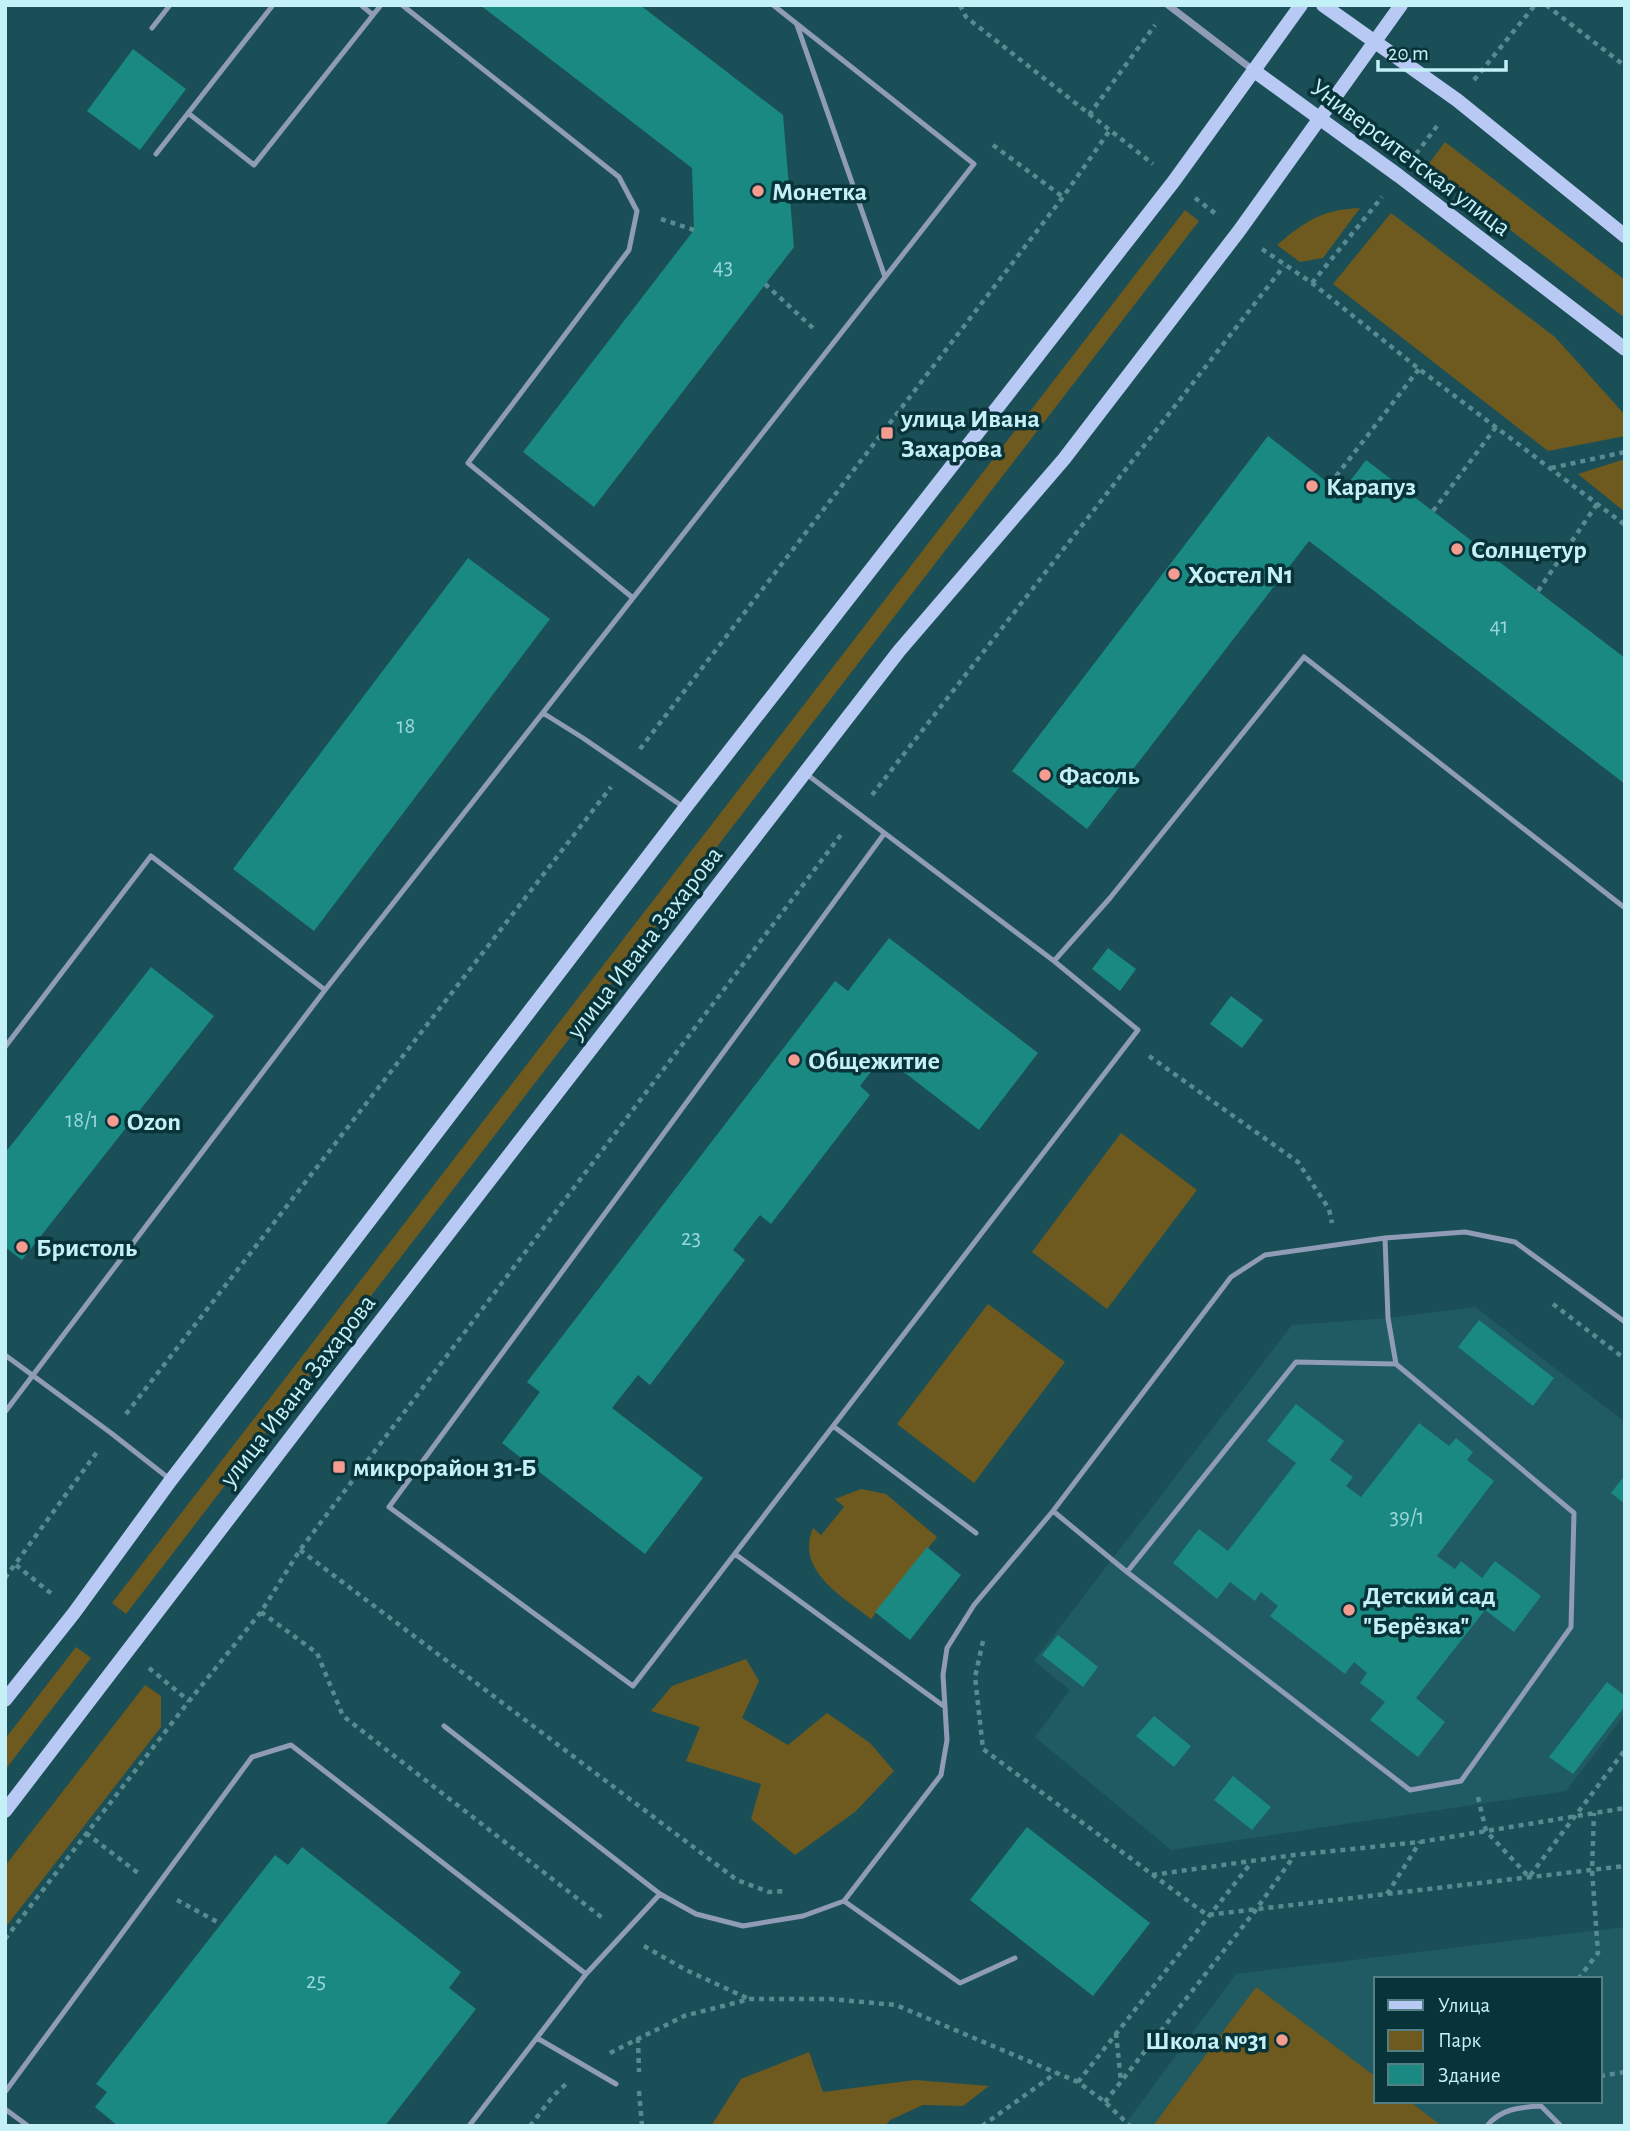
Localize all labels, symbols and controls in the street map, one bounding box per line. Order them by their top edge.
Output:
scale bar [1378,28,1506,72]
text: 20 m [1388,43,1429,64]
street label: Университетская улица [1305,74,1515,241]
place label: Монетка [772,179,867,205]
marker: Монетка [750,183,766,199]
house number: 43 [713,256,733,279]
place label: улица Ивана Захарова [900,406,1040,462]
marker: улица Ивана Захарова [879,425,895,441]
place label: Карапуз [1326,474,1416,500]
marker: Карапуз [1304,478,1320,494]
place label: Солнцетур [1471,537,1587,563]
marker: Солнцетур [1449,541,1465,557]
place label: Хостел N1 [1188,562,1293,588]
marker: Хостел N1 [1166,566,1182,582]
house number: 41 [1490,615,1508,638]
house number: 18 [397,715,415,738]
place label: Фасоль [1059,763,1140,789]
marker: Фасоль [1037,767,1053,783]
street label: улица Ивана Захарова [561,842,728,1044]
place label: Общежитие [808,1048,940,1074]
marker: Общежитие [786,1052,802,1068]
house number: 18/1 [65,1109,99,1132]
place label: Ozon [127,1109,181,1135]
marker: Ozon [105,1113,121,1129]
house number: 23 [681,1227,701,1250]
place label: Бристоль [36,1235,137,1261]
marker: Бристоль [14,1239,30,1255]
street label: улица Ивана Захарова [214,1290,381,1492]
place label: микрорайон 31-Б [353,1455,537,1481]
marker: микрорайон 31-Б [331,1459,347,1475]
house number: 39/1 [1390,1506,1424,1529]
place label: Детский сад "Берёзка" [1363,1583,1496,1639]
marker: Детский сад "Берёзка" [1341,1602,1357,1618]
house number: 25 [306,1970,326,1993]
legend [1374,1977,1602,2103]
text: Улица [1438,1995,1491,2016]
place label: Школа №31 [1145,2028,1268,2054]
text: Парк [1438,2030,1482,2051]
marker: Школа №31 [1274,2032,1290,2048]
text: Здание [1438,2065,1501,2086]

